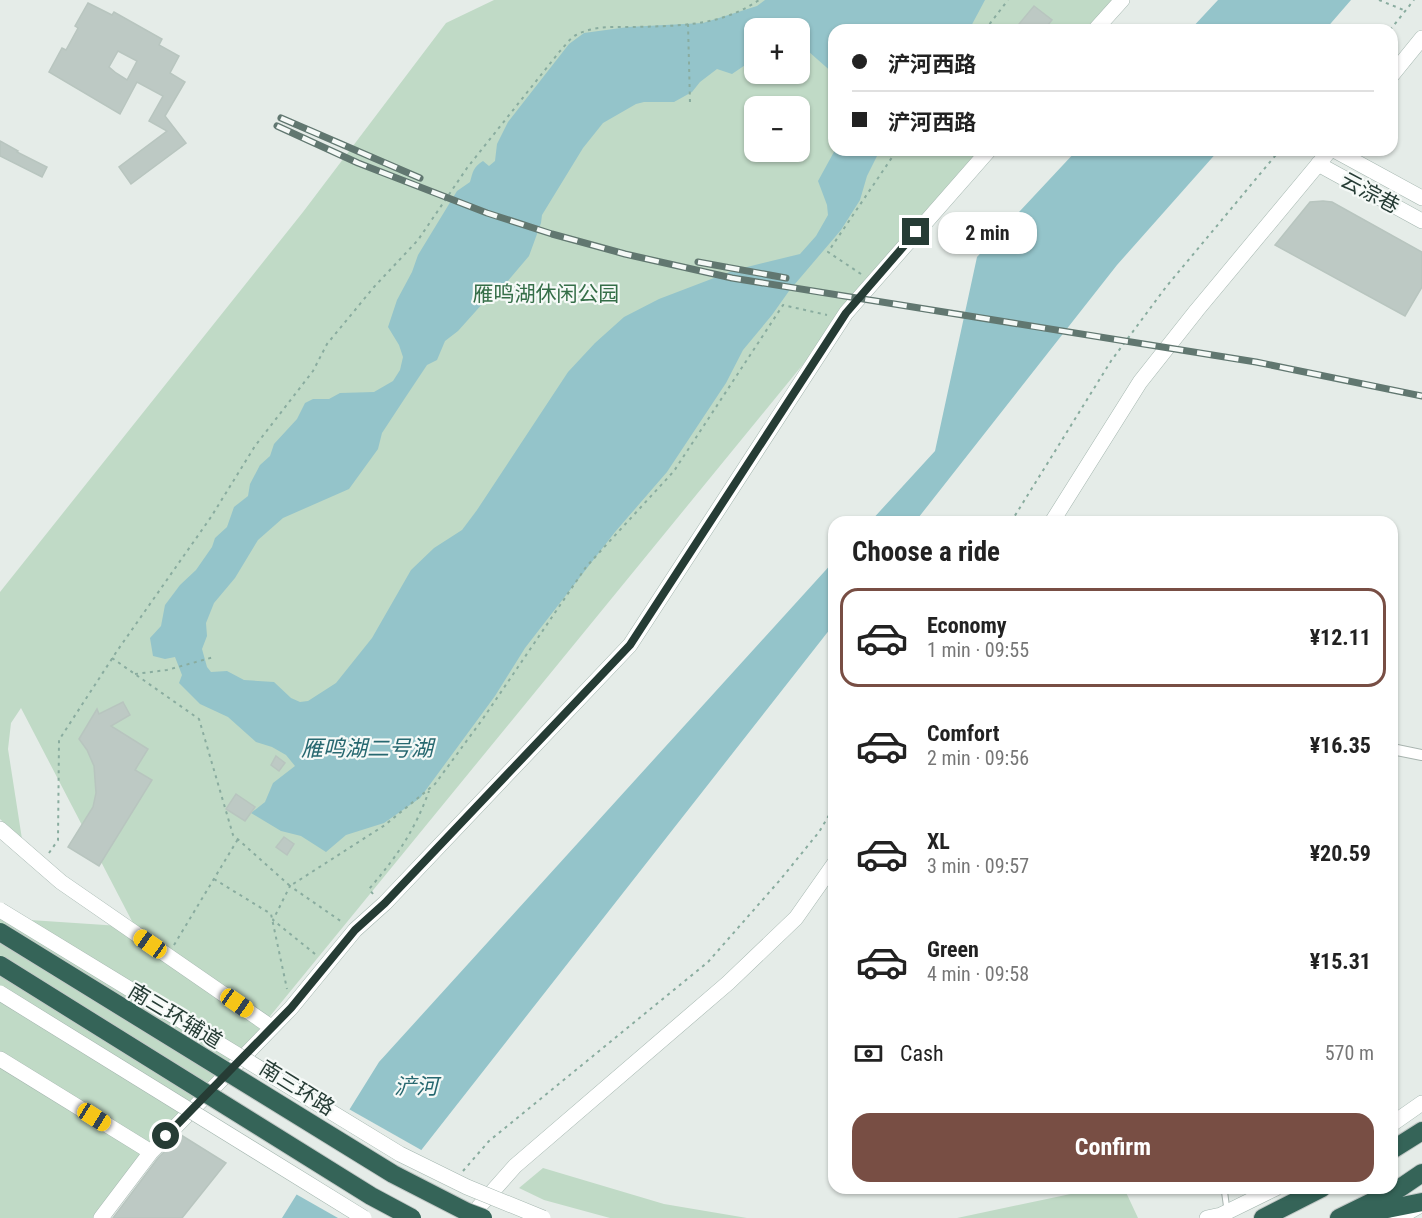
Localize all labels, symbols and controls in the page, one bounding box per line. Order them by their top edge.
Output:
map controls [744,18,810,162]
button: + [744,18,810,84]
text: 浐河西路 [888,52,976,77]
button: − [744,96,810,162]
text: 浐河西路 [888,110,976,135]
street label: 云淙巷 [1337,168,1403,218]
callout: 2 min [937,211,1036,253]
route end [902,218,929,245]
text: 2 min [965,221,1010,245]
park label: 雁鸣湖休闲公园 [473,282,620,306]
text: Choose a ride [852,536,1000,568]
icon: car [855,611,909,665]
text: Economy [927,613,1007,638]
text: ¥12.11 [1310,625,1371,650]
text: 1 min · 09:55 [927,638,1029,662]
icon: car [855,719,909,773]
text: Comfort [927,721,1000,746]
text: ¥16.35 [1310,733,1371,758]
water label: 雁鸣湖二号湖 [301,736,436,761]
text: 2 min · 09:56 [927,746,1029,770]
icon: car [855,827,909,881]
text: XL [927,829,950,854]
text: ¥20.59 [1310,841,1371,866]
text: 3 min · 09:57 [927,854,1029,878]
car [130,926,170,962]
icon: car [855,935,909,989]
text: Green [927,937,979,962]
text: ¥15.31 [1310,949,1371,974]
text: 4 min · 09:58 [927,962,1029,986]
street label: 南三环辅道 [124,979,226,1053]
car [217,985,257,1021]
icon: cash [852,1037,885,1070]
text: Cash [900,1041,944,1066]
text: 570 m [1325,1041,1374,1065]
street label: 南三环路 [255,1056,339,1120]
water label: 浐河 [394,1074,442,1099]
car [74,1100,114,1134]
button: Confirm [852,1113,1374,1182]
route start [152,1122,179,1149]

